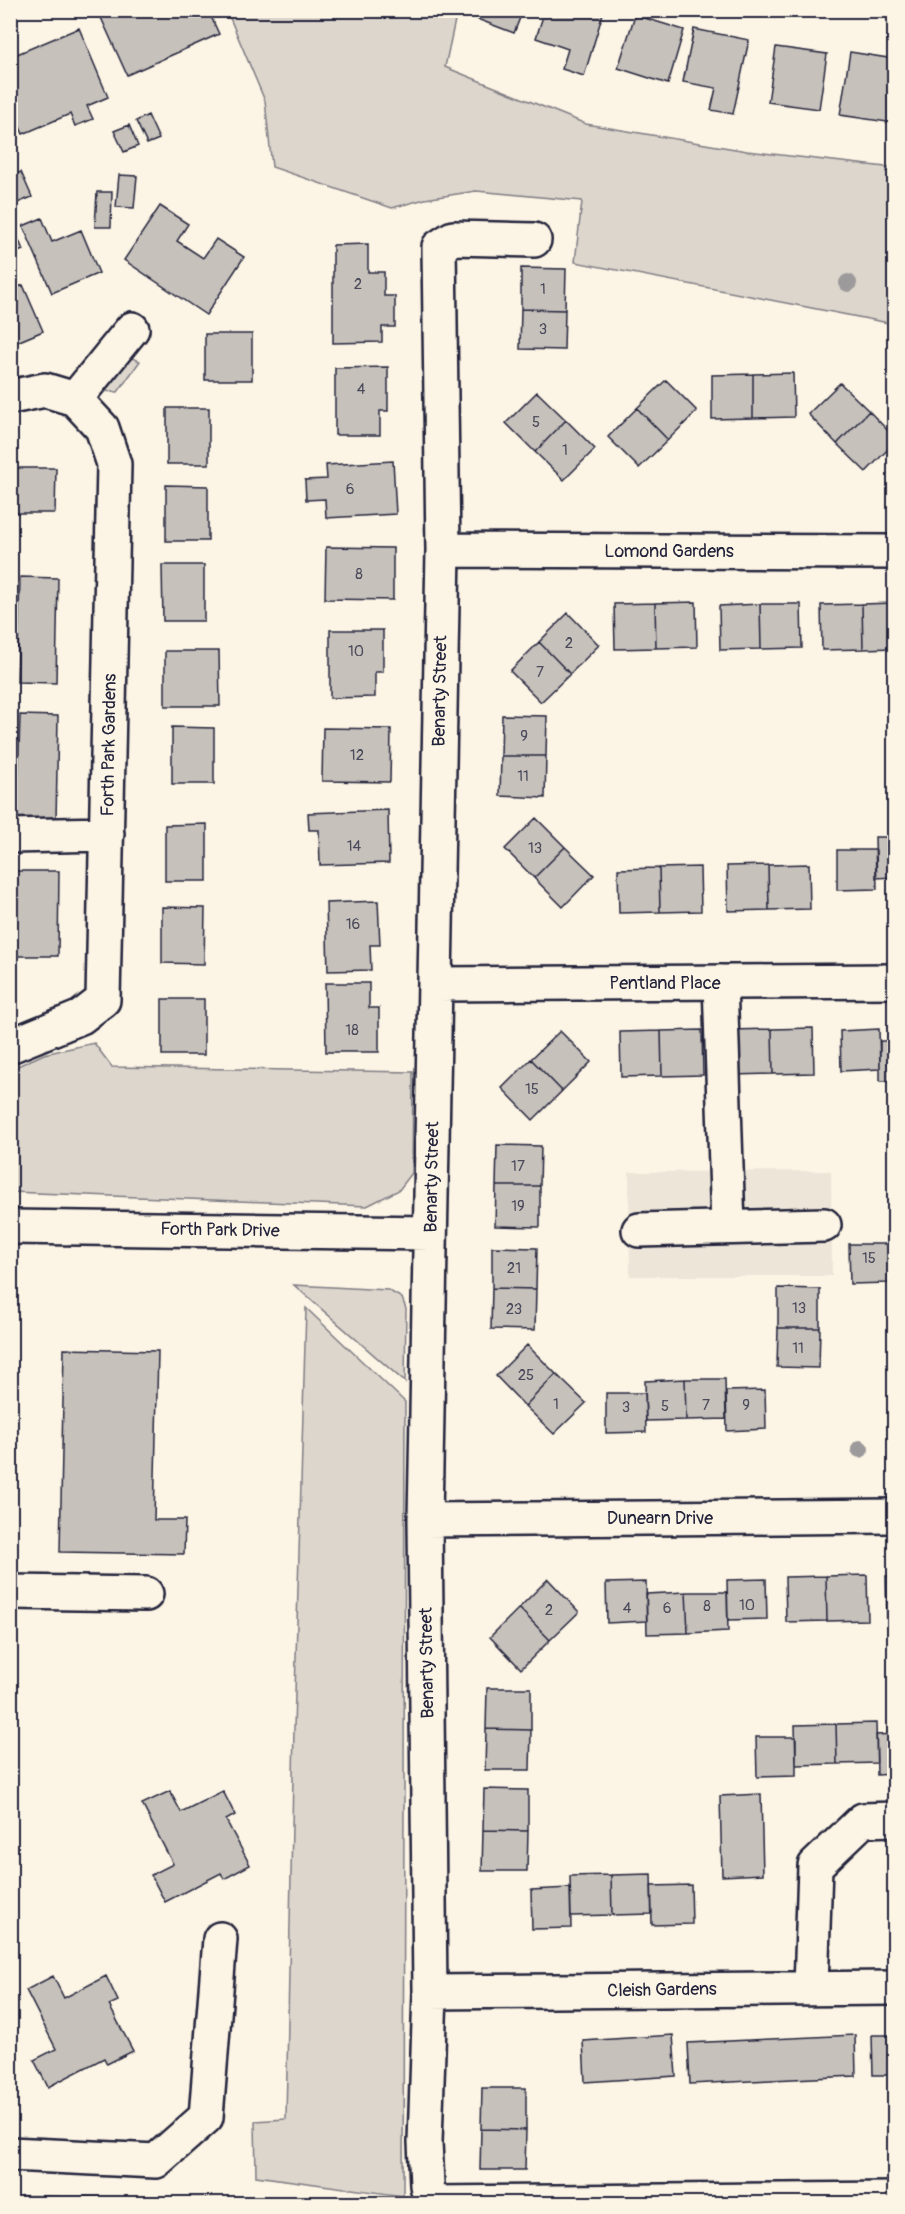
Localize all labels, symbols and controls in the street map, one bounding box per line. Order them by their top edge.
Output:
house number: 2 [354,275,362,294]
house number: 1 [540,280,546,299]
house number: 3 [539,320,547,339]
house number: 4 [357,380,366,399]
house number: 5 [532,413,540,432]
house number: 1 [562,441,568,460]
house number: 6 [346,480,354,499]
street label: Lomond Gardens [604,540,734,563]
house number: 8 [355,565,363,584]
street label: Benarty Street [428,634,452,747]
house number: 2 [565,634,573,653]
house number: 10 [348,642,364,661]
house number: 7 [536,663,544,682]
street label: Forth Park Gardens [96,673,122,817]
house number: 9 [520,727,528,746]
house number: 12 [350,746,364,765]
house number: 11 [517,767,529,786]
house number: 14 [347,837,362,856]
house number: 13 [528,839,542,858]
house number: 16 [346,915,360,934]
street label: Pentland Place [609,972,721,995]
house number: 18 [345,1021,359,1040]
house number: 15 [525,1080,539,1099]
street label: Benarty Street [420,1120,444,1233]
house number: 17 [511,1157,525,1176]
house number: 19 [511,1197,525,1216]
street label: Forth Park Drive [160,1217,280,1243]
house number: 15 [862,1249,876,1268]
house number: 21 [507,1259,521,1278]
house number: 13 [792,1299,806,1318]
house number: 23 [506,1300,522,1319]
house number: 11 [792,1339,804,1358]
house number: 25 [518,1366,534,1385]
house number: 1 [553,1395,559,1414]
house number: 7 [702,1396,710,1415]
house number: 9 [742,1396,750,1415]
house number: 5 [661,1397,669,1416]
house number: 3 [622,1398,630,1417]
street label: Dunearn Drive [607,1507,713,1530]
house number: 10 [739,1596,755,1615]
house number: 8 [703,1597,711,1616]
house number: 4 [623,1599,632,1618]
house number: 6 [663,1599,671,1618]
house number: 2 [545,1601,553,1620]
street label: Benarty Street [415,1606,439,1719]
street label: Cleish Gardens [607,1978,717,2002]

